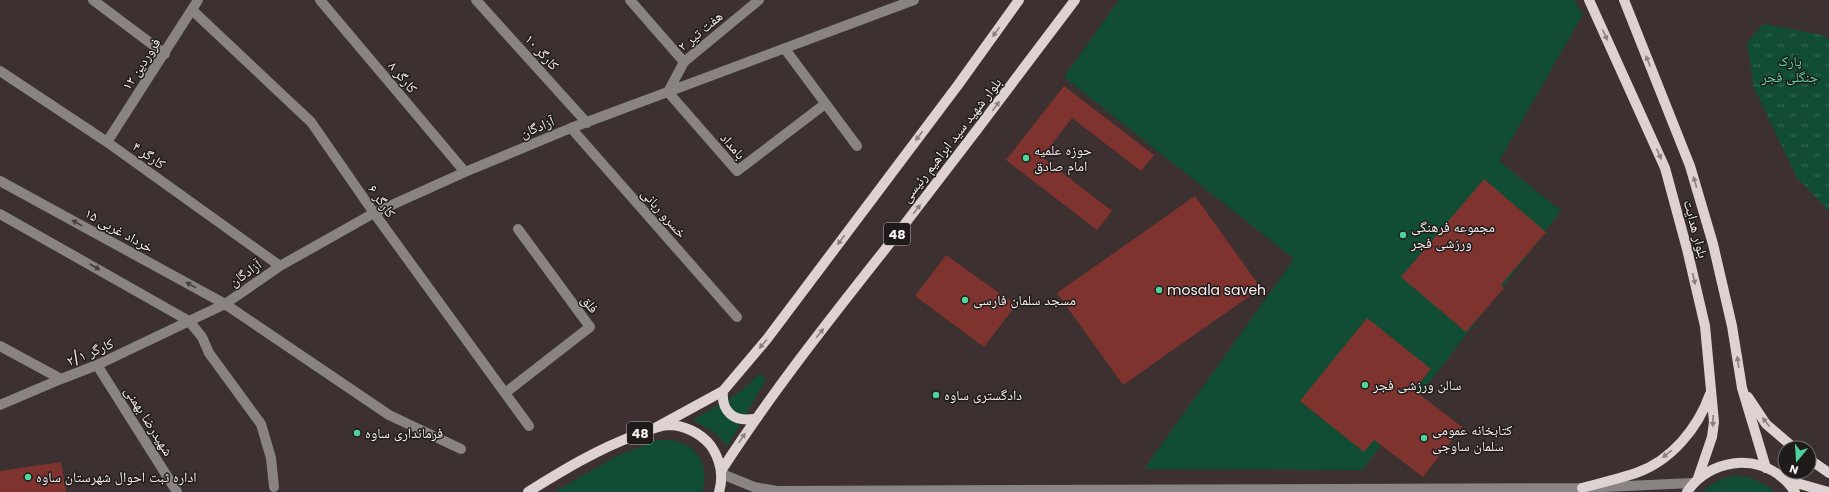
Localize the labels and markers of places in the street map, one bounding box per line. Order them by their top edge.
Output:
place label: حوزه علمیه امام صادق [1034,140,1092,176]
marker: حوزه علمیه امام صادق [1021,153,1031,163]
place label: مجموعه فرهنگی ورزشی فجر [1410,217,1495,253]
marker: مجموعه فرهنگی ورزشی فجر [1398,230,1408,240]
place label: mosala saveh [1167,280,1266,300]
marker: mosala saveh [1154,285,1164,295]
place label: مسجد سلمان فارسی [973,290,1076,310]
marker: مسجد سلمان فارسی [960,295,970,305]
place label: سالن ورزشی فجر [1372,375,1461,395]
marker: سالن ورزشی فجر [1360,380,1370,390]
place label: دادگستری ساوه [944,385,1022,405]
marker: دادگستری ساوه [931,390,941,400]
place label: کتابخانه عمومی سلمان ساوجی [1432,420,1513,456]
place label: فرمانداری ساوه [365,423,443,443]
marker: فرمانداری ساوه [352,428,362,438]
marker: کتابخانه عمومی سلمان ساوجی [1419,433,1429,443]
place label: اداره ثبت احوال شهرستان ساوه [36,467,197,487]
marker: اداره ثبت احوال شهرستان ساوه [23,472,33,482]

